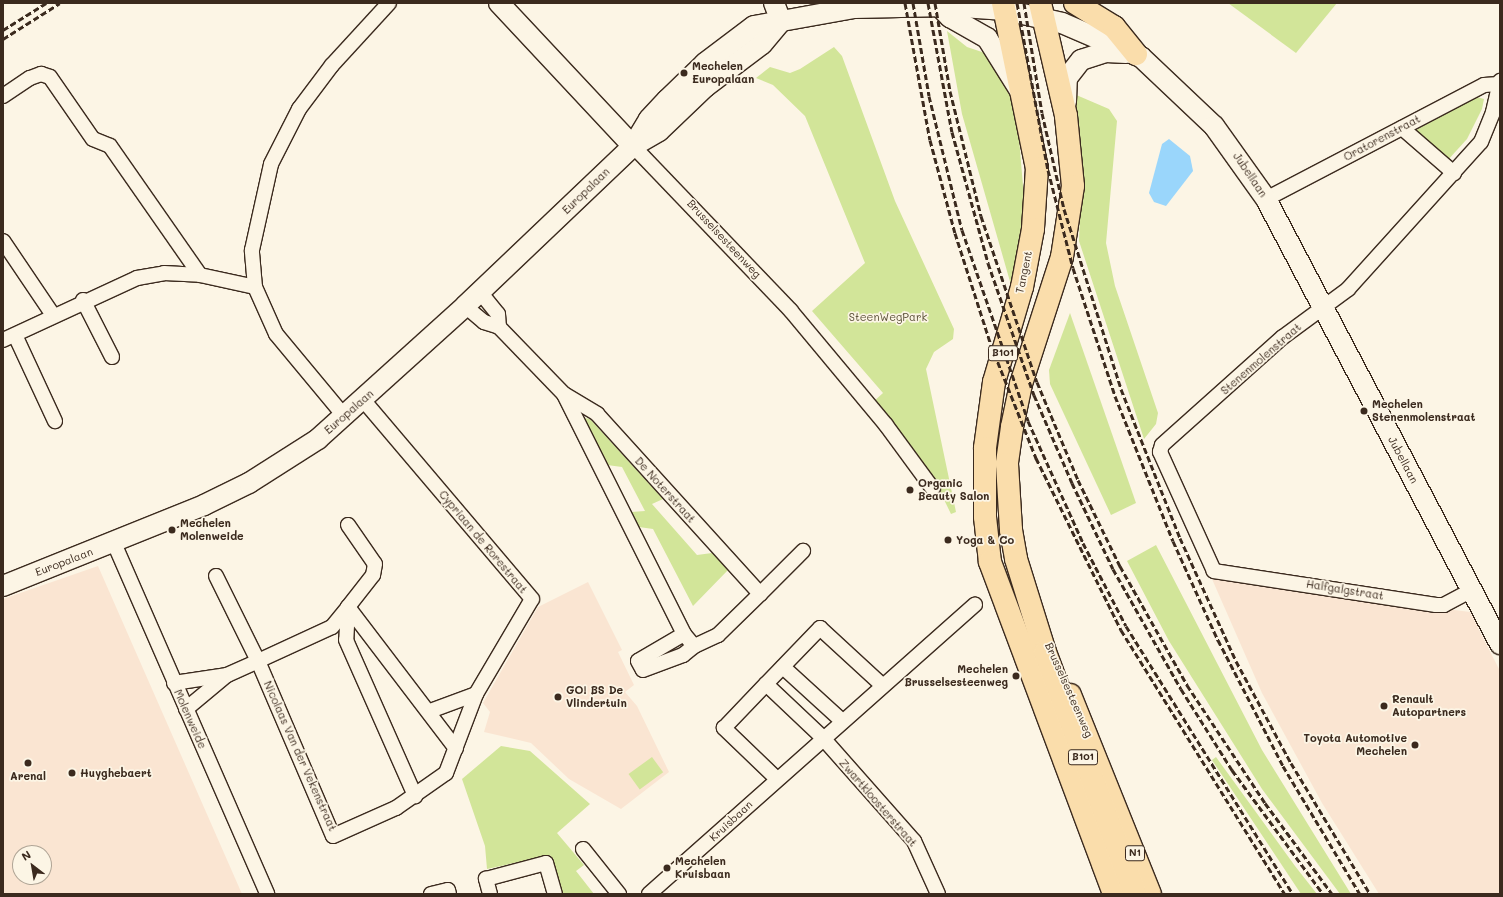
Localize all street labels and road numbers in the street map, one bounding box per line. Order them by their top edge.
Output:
street label: Oratorenstraat [1341,112,1423,164]
street label: Jubellaan [1230,150,1270,200]
street label: Europalaan [560,165,612,217]
street label: Brusselsesteenweg [684,197,764,281]
street label: Tangent [1013,250,1035,294]
street label: Stenenmolenstraat [1218,321,1304,397]
road number: B101 [987,345,1019,361]
street label: Europalaan [322,387,376,437]
street label: Jubellaan [1385,434,1421,486]
street label: De Noterstraat [632,454,698,526]
street label: Cypriaan de Rorestraat [436,488,530,596]
street label: Europalaan [33,545,95,579]
street label: Halfgalgstraat [1305,577,1385,603]
street label: Brusselsesteenweg [1042,641,1096,739]
street label: Nicolaas Van der Vekenstraat [261,679,339,833]
street label: Molenweide [171,687,209,751]
road number: B101 [1067,749,1099,765]
street label: Zwartkloosterstraat [836,757,920,849]
street label: Kruisbaan [707,798,755,844]
road number: N1 [1124,845,1146,861]

